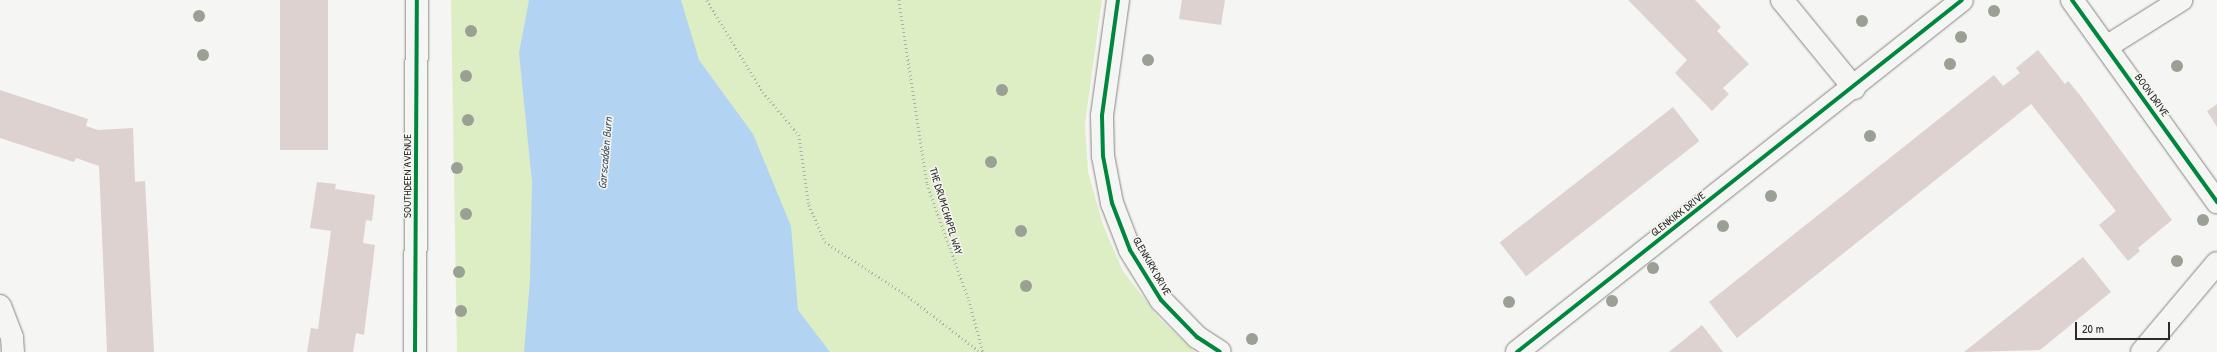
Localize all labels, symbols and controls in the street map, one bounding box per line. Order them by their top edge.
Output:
street label: BOON DRIVE [2132,71,2172,119]
water label: Garscadden Burn [595,116,615,190]
street label: SOUTHDEEN AVENUE [400,134,414,218]
street label: THE DRUMCHAPEL WAY [926,166,966,256]
street label: GLENKIRK DRIVE [1648,189,1708,239]
street label: GLENKIRK DRIVE [1130,234,1174,298]
scale bar [2077,314,2172,340]
text: 20 m [2082,320,2104,337]

